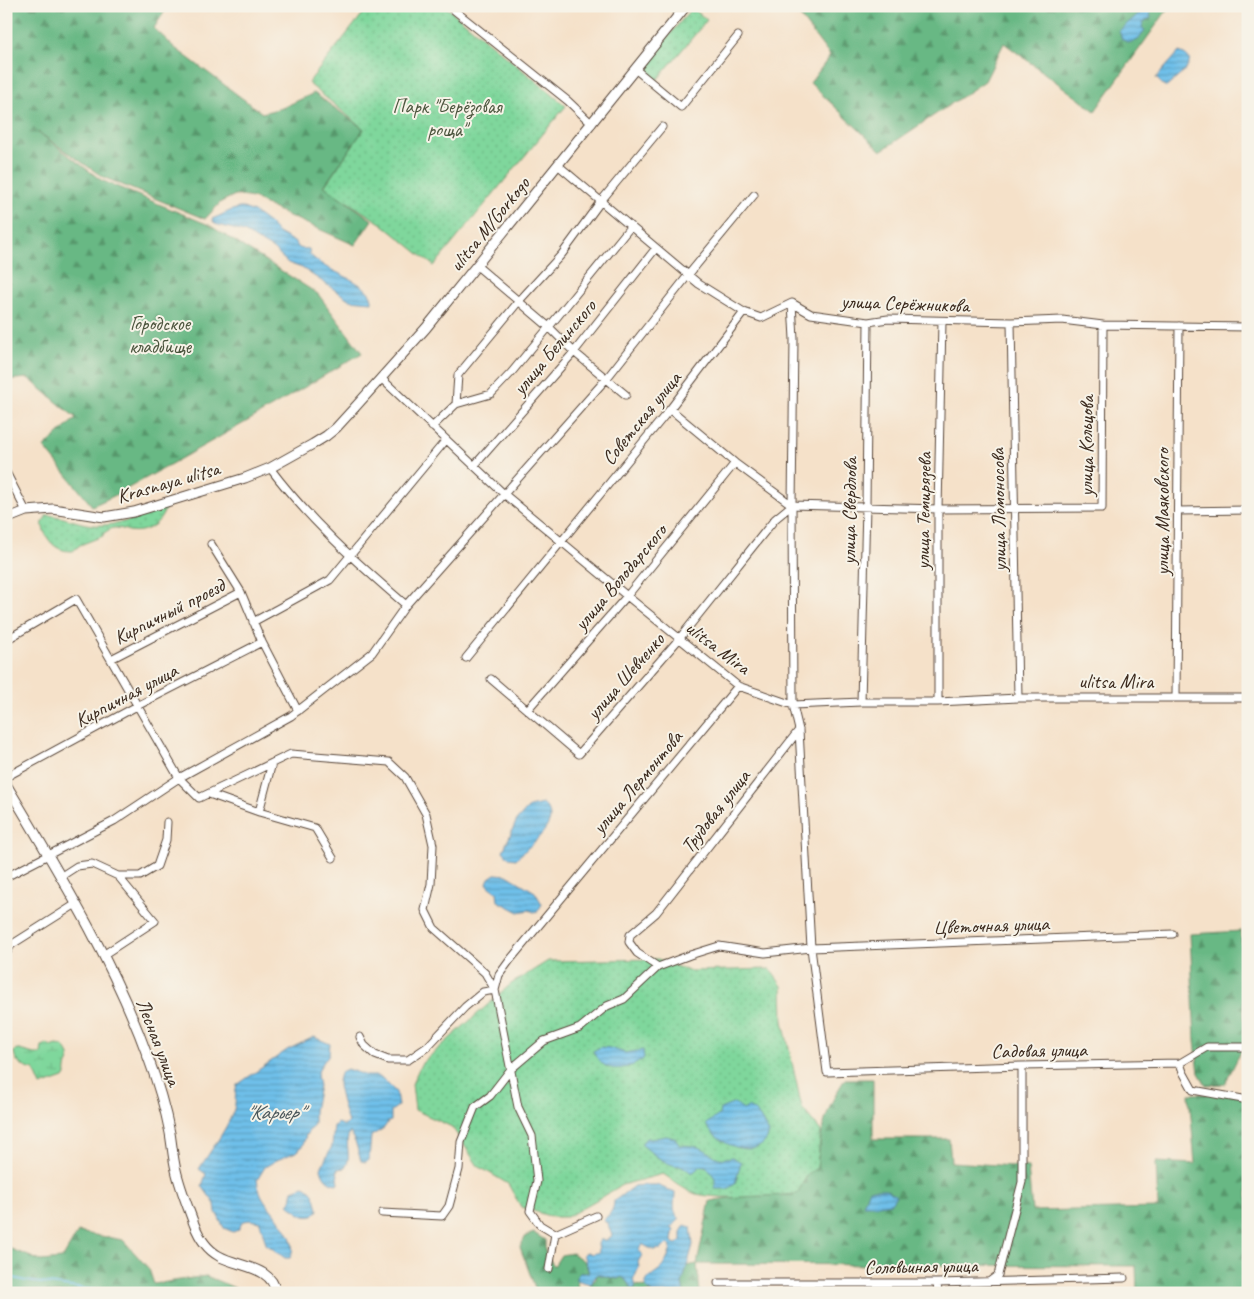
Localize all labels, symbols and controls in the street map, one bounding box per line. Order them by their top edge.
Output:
park label: Парк "Берёзовая роща" [392,94,504,142]
street label: ulitsa M/Gorkogo [444,171,536,277]
street label: улица Серёжникова [839,289,971,318]
street label: улица Белинского [507,294,602,401]
park label: Городское кладбище [129,311,192,359]
street label: Советская улица [596,366,687,470]
street label: улица Кольцова [1074,394,1099,497]
street label: улица Ломоносова [985,446,1012,573]
street label: улица Маяковского [1150,447,1175,577]
street label: улица Темирязева [910,450,937,571]
street label: Krasnaya ulitsa [114,455,224,509]
street label: улица Свердлова [836,455,863,566]
street label: улица Володарского [568,517,673,636]
street label: Кирпичный проезд [110,572,231,650]
street label: ulitsa Mira [680,615,757,681]
street label: улица Шевченко [580,627,670,726]
street label: Кирпичная улица [71,657,183,733]
street label: ulitsa Mira [1079,669,1155,694]
street label: улица Лермонтова [586,724,689,840]
street label: Трудовая улица [675,764,756,858]
street label: Цветочная улица [932,911,1051,940]
street label: Лесная улица [130,995,187,1091]
street label: Садовая улица [991,1037,1088,1064]
water label: "Карьер" [245,1099,311,1125]
street label: Соловьиная улица [864,1253,980,1280]

